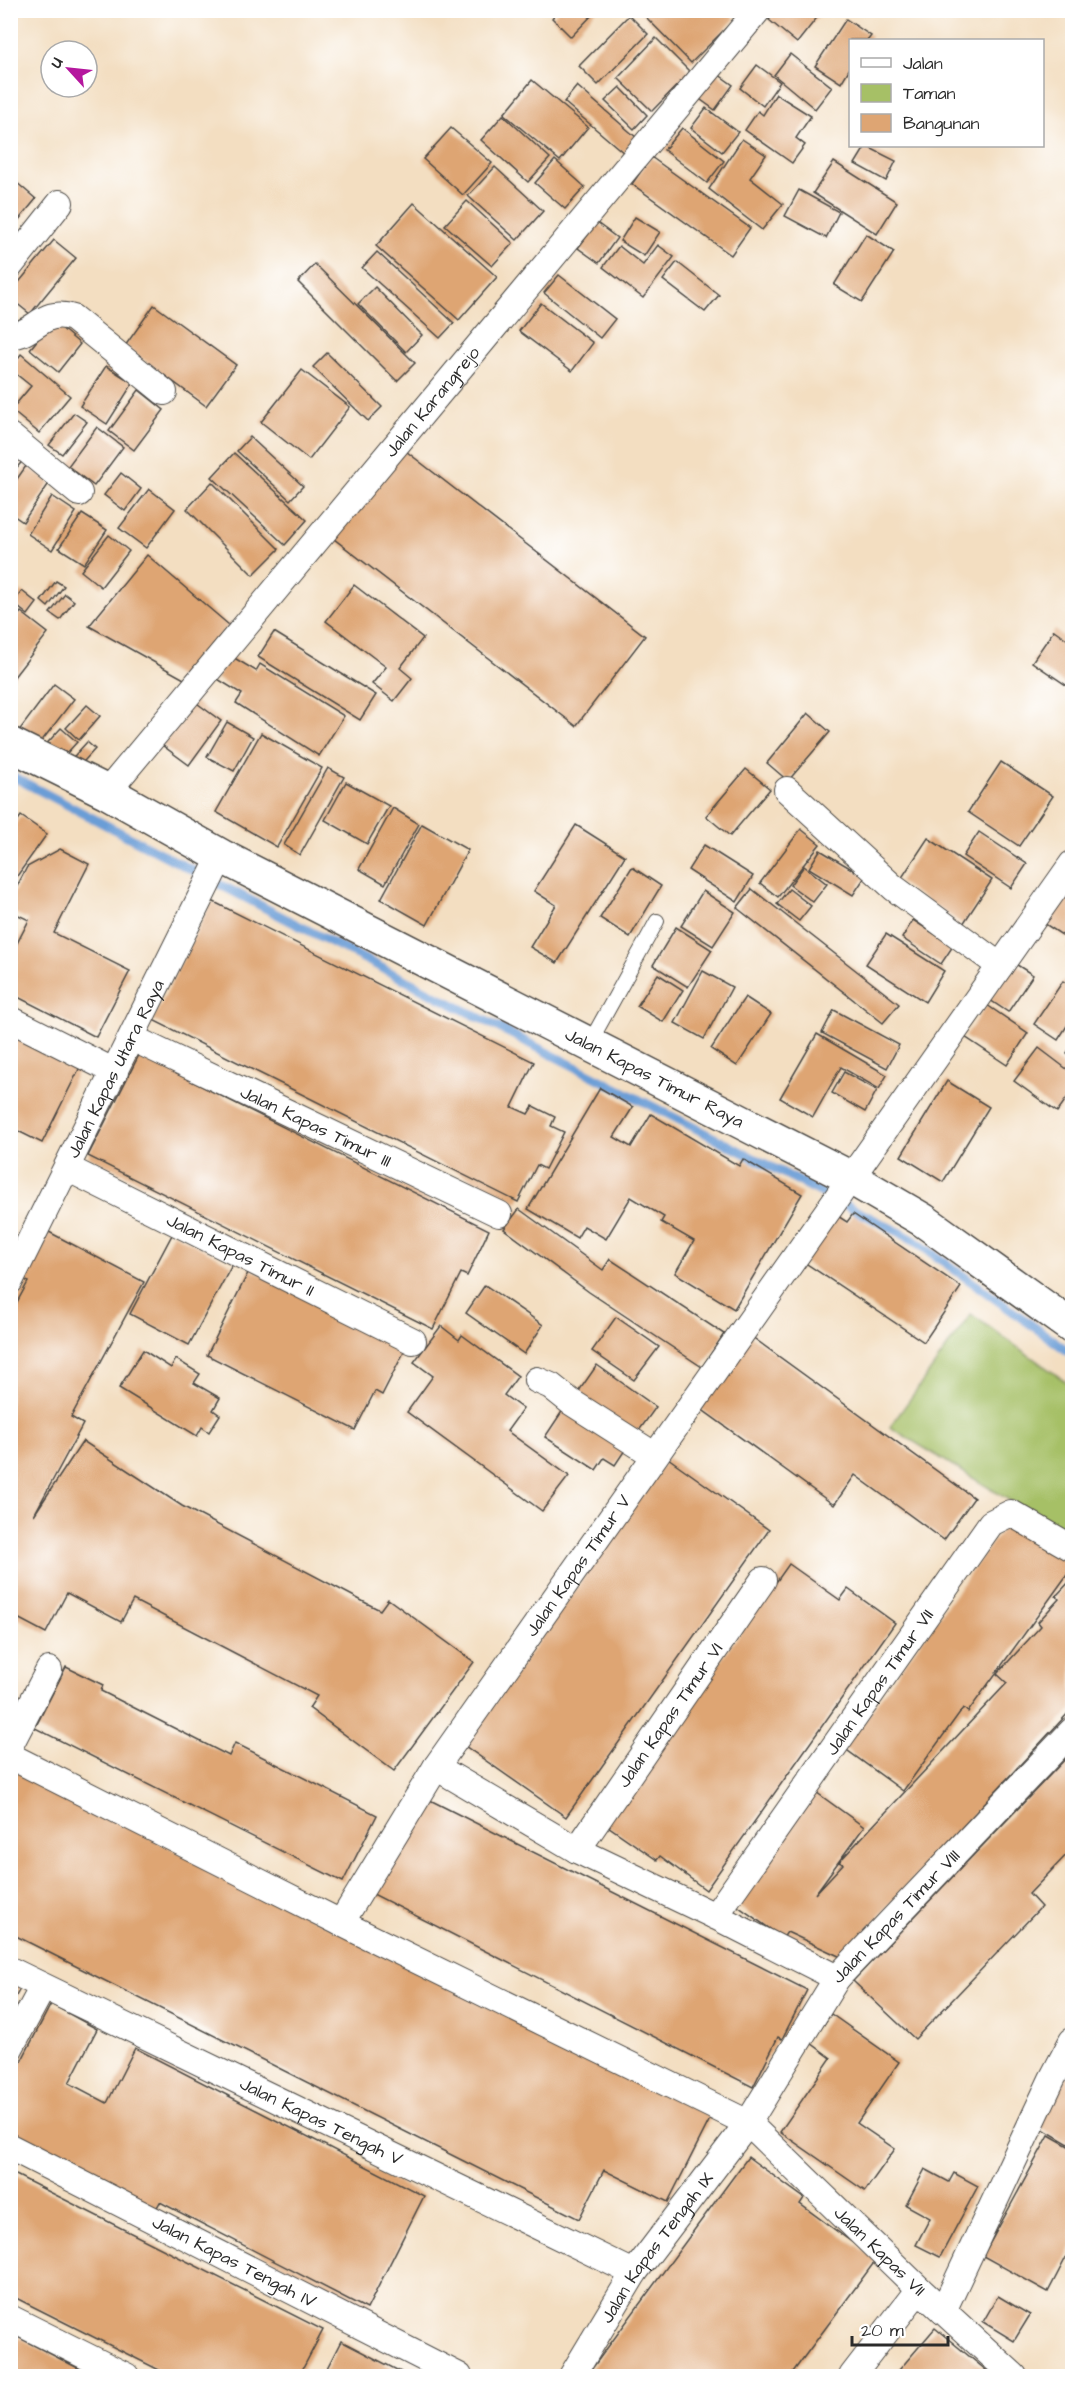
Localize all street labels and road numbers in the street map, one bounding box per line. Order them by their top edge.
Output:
street label: Jalan Karangrejo [379,341,486,463]
street label: Jalan Kapas Utara Raya [61,975,171,1162]
street label: Jalan Kapas Timur Raya [561,1022,748,1134]
street label: Jalan Kapas Timur III [236,1080,395,1174]
street label: Jalan Kapas Timur II [162,1208,318,1303]
street label: Jalan Kapas Timur V [520,1490,637,1642]
street label: Jalan Kapas Timur VII [820,1604,940,1760]
street label: Jalan Kapas Timur VI [612,1638,729,1793]
street label: Jalan Kapas Timur VIII [826,1844,966,1989]
street label: Jalan Kapas Tengah V [235,2071,407,2172]
street label: Jalan Kapas Tengah IX [595,2167,720,2328]
street label: Jalan Kapas VII [828,2201,931,2302]
street label: Jalan Kapas Tengah IV [148,2210,321,2314]

